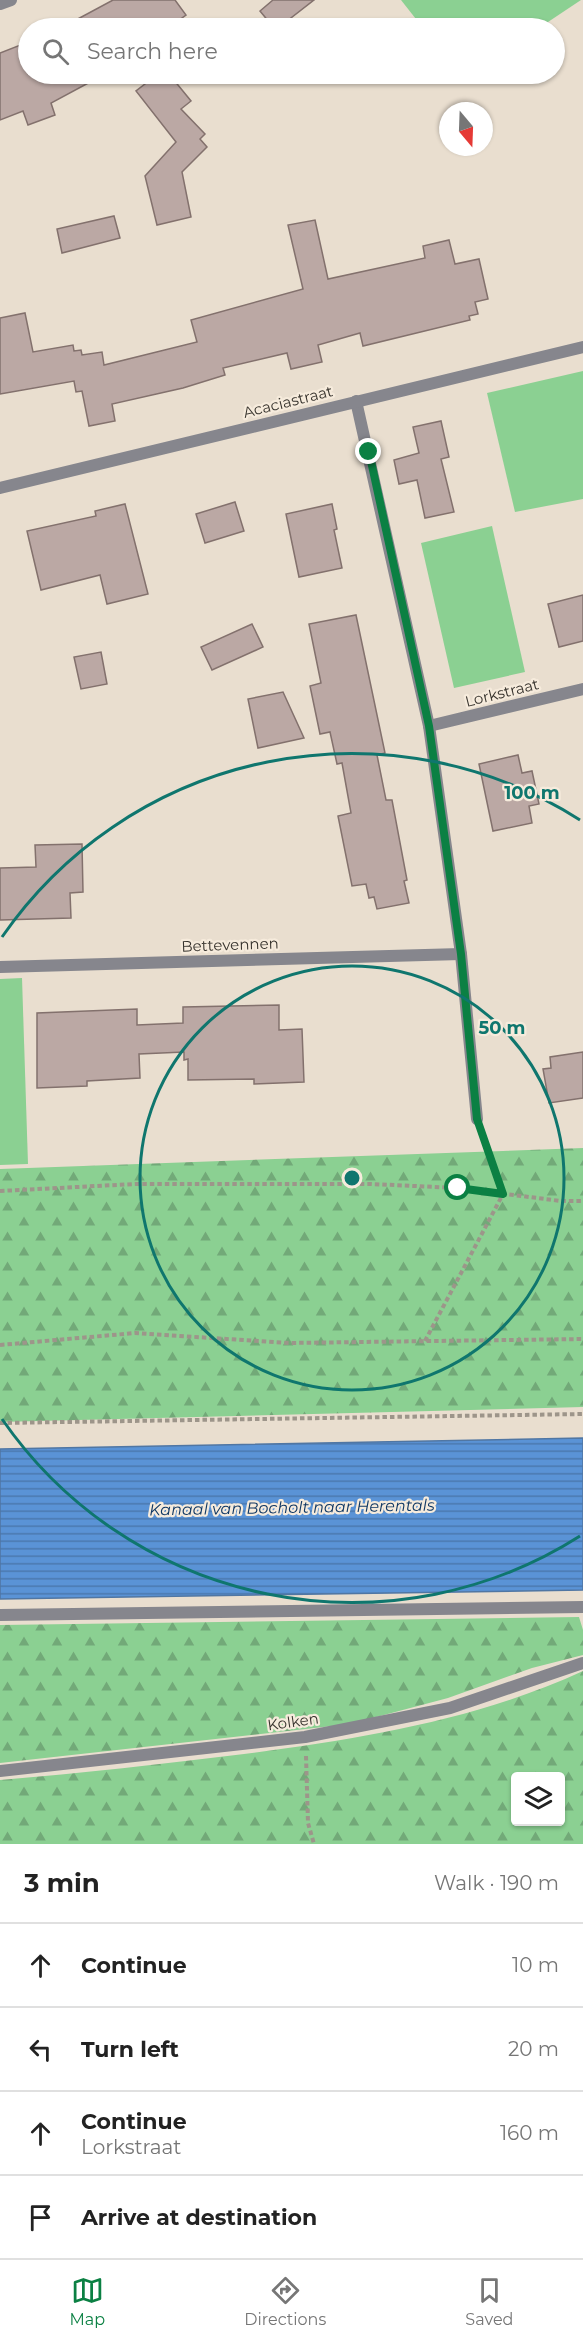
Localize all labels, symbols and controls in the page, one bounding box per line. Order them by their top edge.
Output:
search box [18,18,565,84]
icon: search [39,35,72,68]
text: Search here [87,38,218,65]
north arrow [439,102,493,156]
street label: Acaciastraat [241,381,335,422]
route end [355,438,381,464]
street label: Lorkstraat [463,674,541,711]
text: 100 m [504,782,560,804]
street label: Bettevennen [181,933,279,956]
text: 50 m [479,1017,525,1039]
centre of rings [342,1168,362,1188]
route start [444,1174,470,1200]
water label: Kanaal van Bocholt naar Herentals [149,1496,435,1519]
street label: Kolken [266,1709,320,1735]
map controls [511,1772,565,1826]
button: layers [511,1772,565,1826]
text: 3 min [24,1867,100,1899]
text: Walk · 190 m [434,1871,559,1895]
icon: ahead [24,1949,57,1982]
text: Continue [81,1952,187,1979]
text: 10 m [512,1953,559,1977]
icon: left [24,2033,57,2066]
text: Turn left [81,2036,179,2063]
text: 20 m [508,2037,559,2061]
text: Continue [81,2108,187,2135]
icon: ahead [24,2117,57,2150]
text: 160 m [500,2121,559,2145]
text: Lorkstraat [81,2135,181,2159]
icon: arrive [24,2201,57,2234]
text: Arrive at destination [81,2204,317,2231]
tab: Map [70,2274,105,2329]
tab: Directions [244,2274,326,2329]
tab: Saved [465,2274,513,2329]

